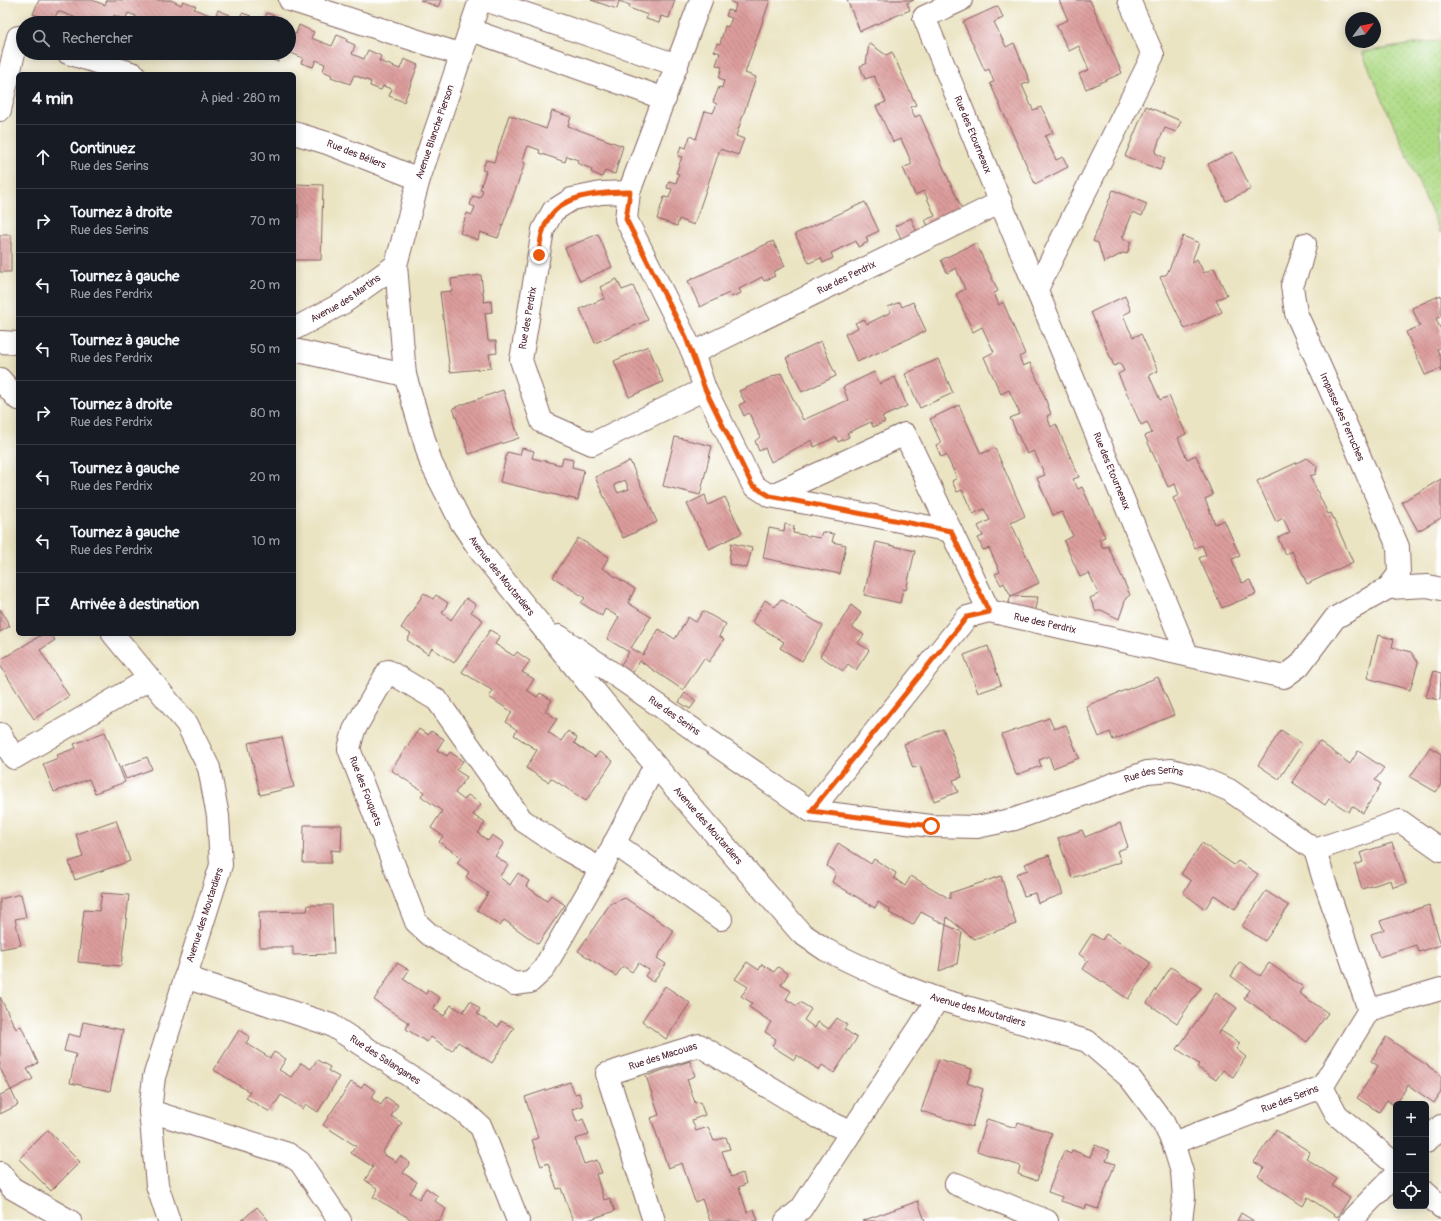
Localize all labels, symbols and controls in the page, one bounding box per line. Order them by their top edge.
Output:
north arrow [1345,12,1381,48]
search box [16,16,296,60]
icon: search [30,27,52,49]
text: Rechercher [62,29,133,48]
street label: Avenue Blanche Pierson [413,83,457,181]
text: 4 min [32,88,73,109]
text: À pied · 280 m [200,90,280,106]
street label: Rue des Etourneaux [951,94,994,175]
street label: Rue des Béliers [325,137,388,172]
text: Continuez [70,139,135,158]
icon: ahead [32,146,54,168]
text: 30 m [250,149,280,165]
text: Rue des Serins [70,158,149,174]
text: Tournez à droite [70,203,172,222]
icon: right [32,210,54,232]
text: 70 m [250,213,280,229]
text: Rue des Serins [70,222,149,238]
route end [530,246,548,264]
street label: Rue des Perdrix [815,258,878,297]
text: Tournez à gauche [70,267,180,286]
street label: Avenue des Martins [309,272,383,325]
icon: left [32,274,54,296]
text: 20 m [249,277,280,293]
text: Rue des Perdrix [70,286,153,302]
street label: Rue des Perdrix [517,286,539,350]
text: Tournez à gauche [70,331,180,350]
icon: left [32,338,54,360]
text: 50 m [250,341,280,357]
text: Rue des Perdrix [70,350,153,366]
street label: Impasse des Perruches [1317,371,1367,464]
text: Tournez à droite [70,395,172,414]
icon: right [32,402,54,424]
text: 80 m [250,405,280,421]
text: Rue des Perdrix [70,414,153,430]
street label: Rue des Etourneaux [1090,431,1133,512]
text: Tournez à gauche [70,459,180,478]
icon: left [32,466,54,488]
text: 20 m [249,469,280,485]
text: Rue des Perdrix [70,478,153,494]
text: Tournez à gauche [70,523,180,542]
icon: left [32,530,54,552]
text: 10 m [252,533,280,549]
street label: Avenue des Moutardiers [466,534,537,619]
text: Rue des Perdrix [70,542,153,558]
icon: arrive [32,594,54,616]
text: Arrivée à destination [70,595,199,614]
street label: Rue des Perdrix [1013,611,1077,636]
street label: Rue des Serins [646,694,703,738]
street label: Rue des Fouquets [346,755,384,828]
street label: Rue des Serins [1122,764,1185,786]
street label: Avenue des Moutardiers [671,784,745,867]
route start [922,817,940,835]
street label: Avenue des Moutardiers [184,866,226,964]
street label: Avenue des Moutardiers [928,991,1027,1030]
street label: Rue des Salanganes [347,1033,423,1088]
street label: Rue des Macouas [627,1040,699,1073]
street label: Rue des Serins [1260,1082,1321,1115]
map controls [1393,1101,1429,1209]
button: + [1393,1101,1429,1137]
button: − [1393,1137,1429,1173]
button: locate [1393,1173,1429,1209]

